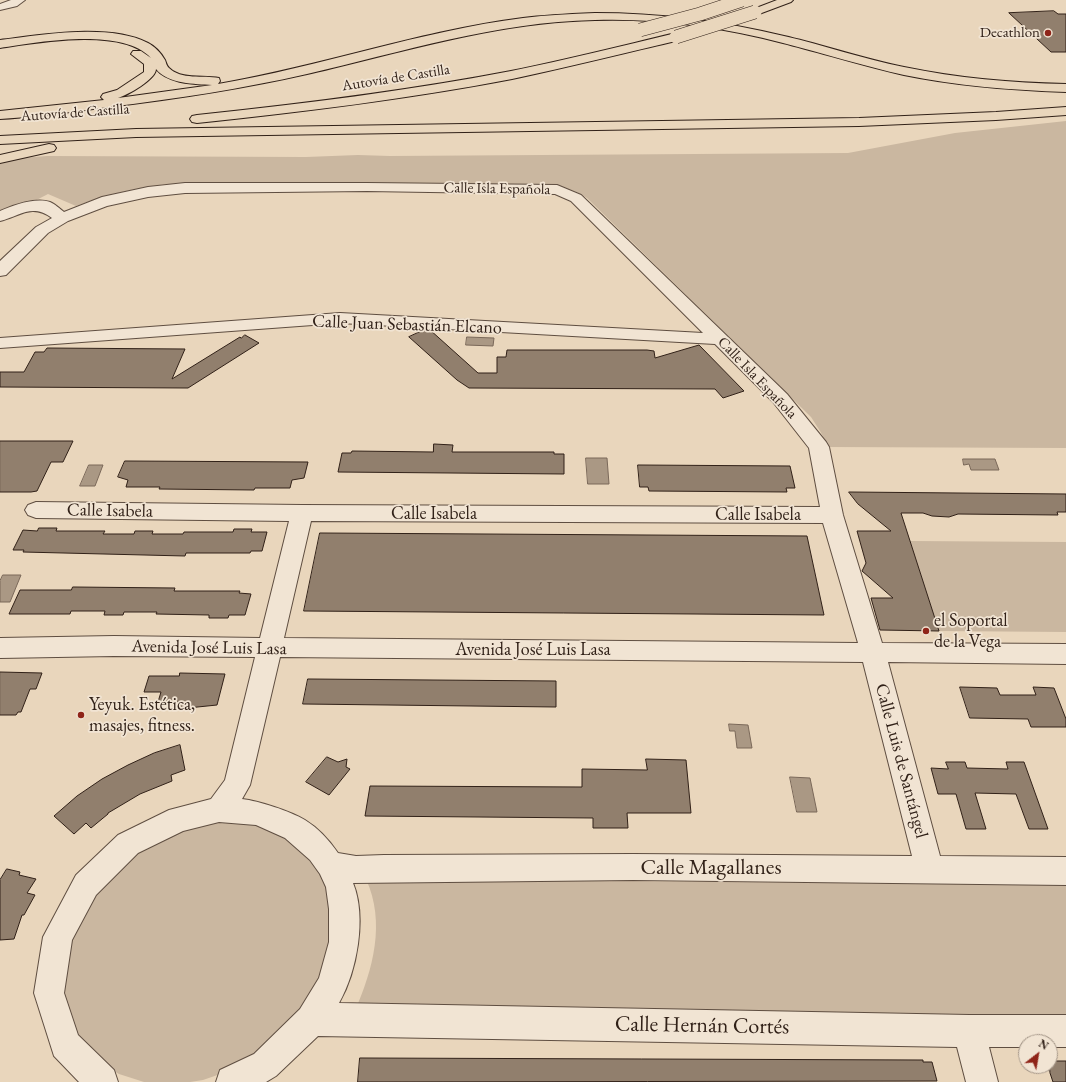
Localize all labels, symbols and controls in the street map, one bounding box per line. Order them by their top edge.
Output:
place label: Decathlon [980,24,1040,42]
marker: Decathlon [1043,28,1053,38]
street label: Autovía de Castilla [341,61,451,95]
street label: Autovía de Castilla [20,100,130,126]
street label: Calle Isla Española [444,179,550,199]
street label: Calle Juan Sebastián Elcano [312,311,502,339]
street label: Calle Isla Española [713,333,801,423]
street label: Calle Isabela [67,499,153,523]
street label: Calle Isabela [391,503,477,525]
street label: Calle Isabela [715,504,801,526]
place label: el Soportal de la Vega [934,610,1008,652]
marker: el Soportal de la Vega [921,626,931,636]
street label: Avenida José Luis Lasa [131,636,287,660]
street label: Avenida José Luis Lasa [455,639,611,661]
street label: Calle Luis de Santángel [870,681,932,841]
place label: Yeyuk. Estética, masajes, fitness. [89,694,195,736]
marker: Yeyuk. Estética, masajes, fitness. [76,710,86,720]
street label: Calle Magallanes [640,855,782,881]
street label: Calle Hernán Cortés [615,1011,789,1041]
north arrow [1018,1034,1058,1074]
text: N [1036,1036,1051,1053]

